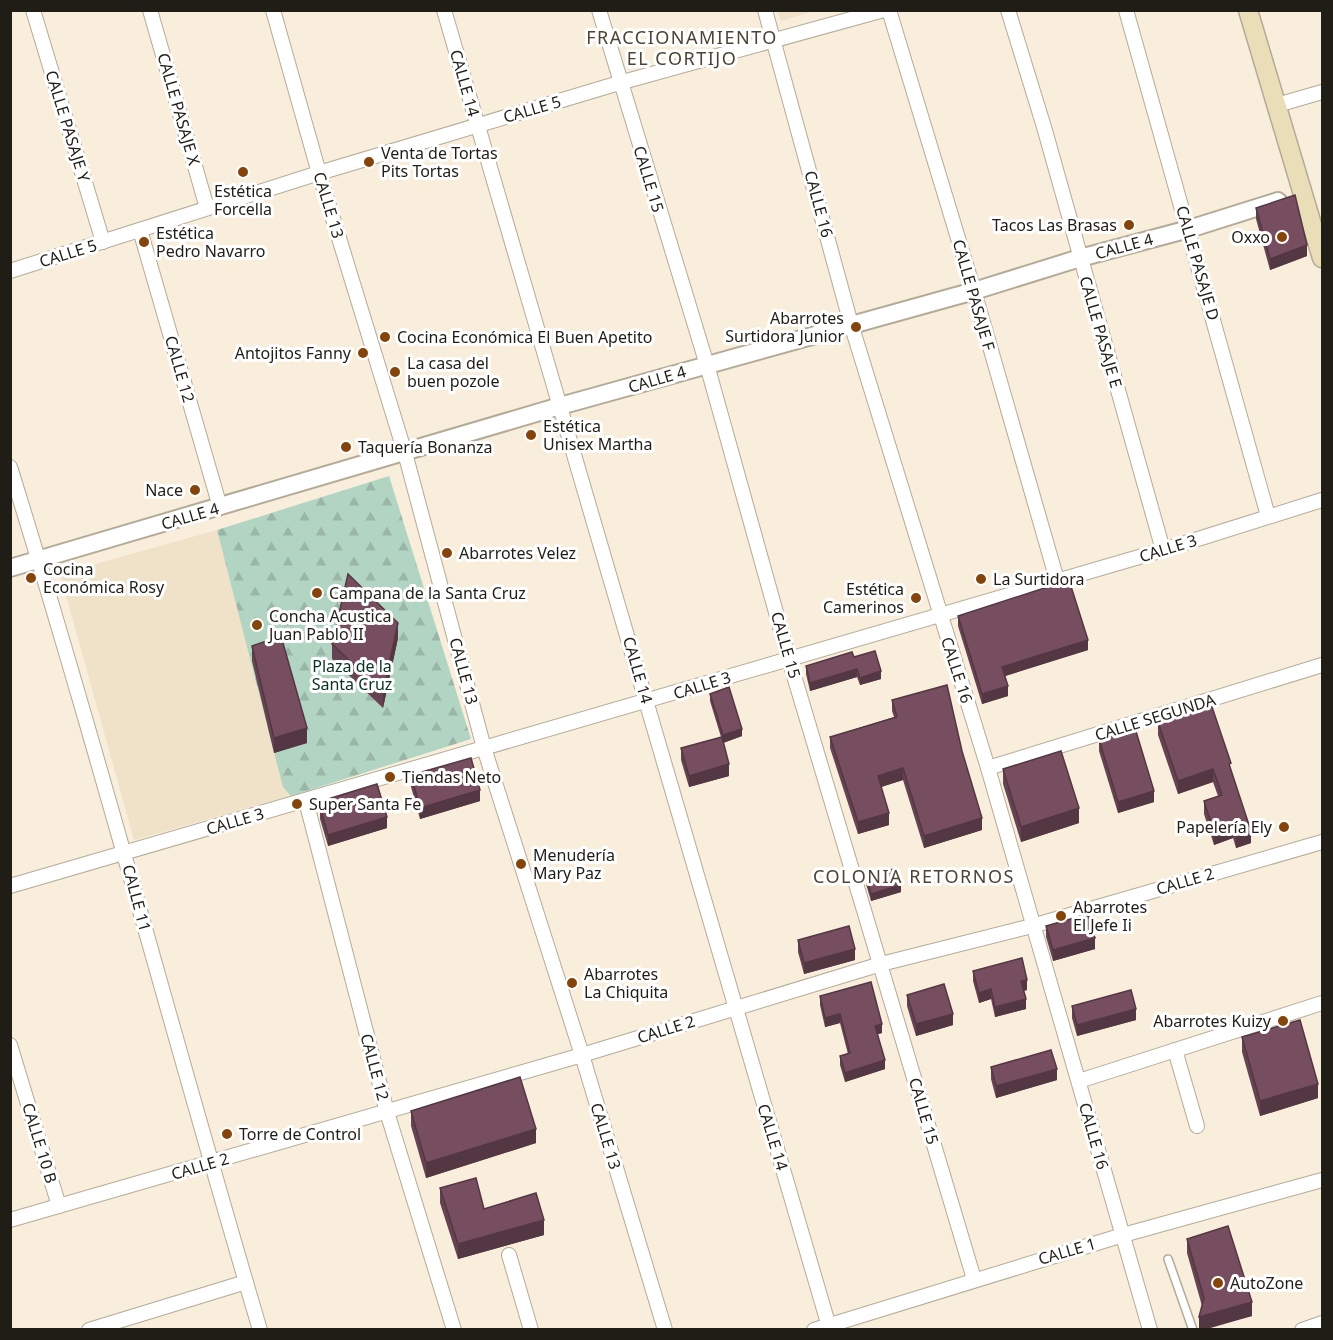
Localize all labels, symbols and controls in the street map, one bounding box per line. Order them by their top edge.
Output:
district label: FRACCIONAMIENTO EL CORTIJO [586,25,778,70]
street label: CALLE 14 [445,47,485,119]
street label: CALLE PASAJE X [152,50,206,168]
street label: CALLE PASAJE Y [41,68,96,185]
street label: CALLE 5 [500,90,564,128]
place label: Venta de Tortas Pits Tortas [381,142,498,182]
street label: CALLE 15 [628,143,670,215]
marker: Venta de Tortas Pits Tortas [362,155,376,169]
marker: Estética Forcella [236,165,250,179]
street label: CALLE 16 [800,168,838,240]
street label: CALLE 13 [308,169,350,241]
place label: Estética Forcella [214,180,272,220]
street label: CALLE PASAJE D [1171,203,1225,323]
place label: Tacos Las Brasas [992,214,1117,236]
marker: Tacos Las Brasas [1122,218,1136,232]
place label: Estética Pedro Navarro [156,222,266,262]
place label: Oxxo [1231,226,1270,248]
street label: CALLE 4 [1093,228,1155,264]
marker: Oxxo [1275,230,1289,244]
street label: CALLE 5 [36,234,100,272]
marker: Estética Pedro Navarro [137,235,151,249]
street label: CALLE PASAJE F [948,237,1000,353]
street label: CALLE PASAJE E [1075,274,1127,390]
place label: Abarrotes Surtidora Junior [725,307,844,347]
marker: Abarrotes Surtidora Junior [849,320,863,334]
place label: Cocina Económica El Buen Apetito [397,326,652,348]
marker: Cocina Económica El Buen Apetito [378,330,392,344]
street label: CALLE 12 [160,333,200,405]
place label: Antojitos Fanny [235,342,352,364]
marker: Antojitos Fanny [356,346,370,360]
place label: La casa del buen pozole [407,352,500,392]
street label: CALLE 4 [625,360,689,398]
marker: La casa del buen pozole [388,365,402,379]
place label: Estética Unisex Martha [543,415,652,455]
marker: Estética Unisex Martha [524,428,538,442]
place label: Taquería Bonanza [358,436,493,458]
marker: Taquería Bonanza [339,440,353,454]
place label: Nace [145,479,183,501]
marker: Nace [188,483,202,497]
street label: CALLE 4 [158,497,222,535]
street label: CALLE 3 [1136,529,1200,567]
place label: Abarrotes Velez [459,542,576,564]
marker: Abarrotes Velez [440,546,454,560]
place label: Cocina Económica Rosy [43,558,165,598]
place label: La Surtidora [993,568,1085,590]
marker: Cocina Económica Rosy [24,571,38,585]
marker: La Surtidora [974,572,988,586]
place label: Estética Camerinos [823,578,904,618]
place label: Campana de la Santa Cruz [329,582,526,604]
marker: Campana de la Santa Cruz [310,586,324,600]
marker: Estética Camerinos [909,591,923,605]
place label: Concha Acustica Juan Pablo II [267,605,391,645]
street label: CALLE 15 [766,609,806,681]
marker: Concha Acustica Juan Pablo II [250,618,264,632]
street label: CALLE 14 [618,634,658,706]
street label: CALLE 16 [936,634,978,706]
street label: CALLE 13 [445,635,483,707]
park label: Plaza de la Santa Cruz [312,655,392,695]
street label: CALLE 3 [670,666,734,704]
street label: CALLE SEGUNDA [1092,688,1219,746]
place label: Tiendas Neto [402,766,501,788]
marker: Tiendas Neto [383,770,397,784]
place label: Super Santa Fe [309,793,421,815]
marker: Super Santa Fe [290,797,304,811]
street label: CALLE 3 [203,802,267,840]
place label: Papelería Ely [1176,816,1273,838]
marker: Papelería Ely [1277,820,1291,834]
place label: Menudería Mary Paz [533,844,615,884]
marker: Menudería Mary Paz [514,857,528,871]
street label: CALLE 11 [118,862,156,934]
street label: CALLE 2 [1153,862,1217,900]
district label: COLONIA RETORNOS [813,864,1015,888]
place label: Abarrotes El Jefe Ii [1073,896,1147,936]
marker: Abarrotes El Jefe Ii [1054,909,1068,923]
place label: Abarrotes La Chiquita [584,963,668,1003]
marker: Abarrotes La Chiquita [565,976,579,990]
street label: CALLE 2 [634,1010,698,1048]
place label: Abarrotes Kuizy [1153,1010,1272,1032]
marker: Abarrotes Kuizy [1276,1014,1290,1028]
street label: CALLE 12 [356,1031,394,1103]
street label: CALLE 15 [904,1075,944,1147]
street label: CALLE 10 B [17,1100,63,1186]
street label: CALLE 13 [585,1100,627,1172]
street label: CALLE 16 [1074,1100,1114,1172]
street label: CALLE 14 [752,1101,794,1173]
place label: Torre de Control [239,1123,361,1145]
marker: Torre de Control [220,1127,234,1141]
street label: CALLE 2 [168,1147,232,1185]
street label: CALLE 1 [1035,1232,1099,1270]
place label: AutoZone [1230,1272,1303,1294]
marker: AutoZone [1211,1276,1225,1290]

